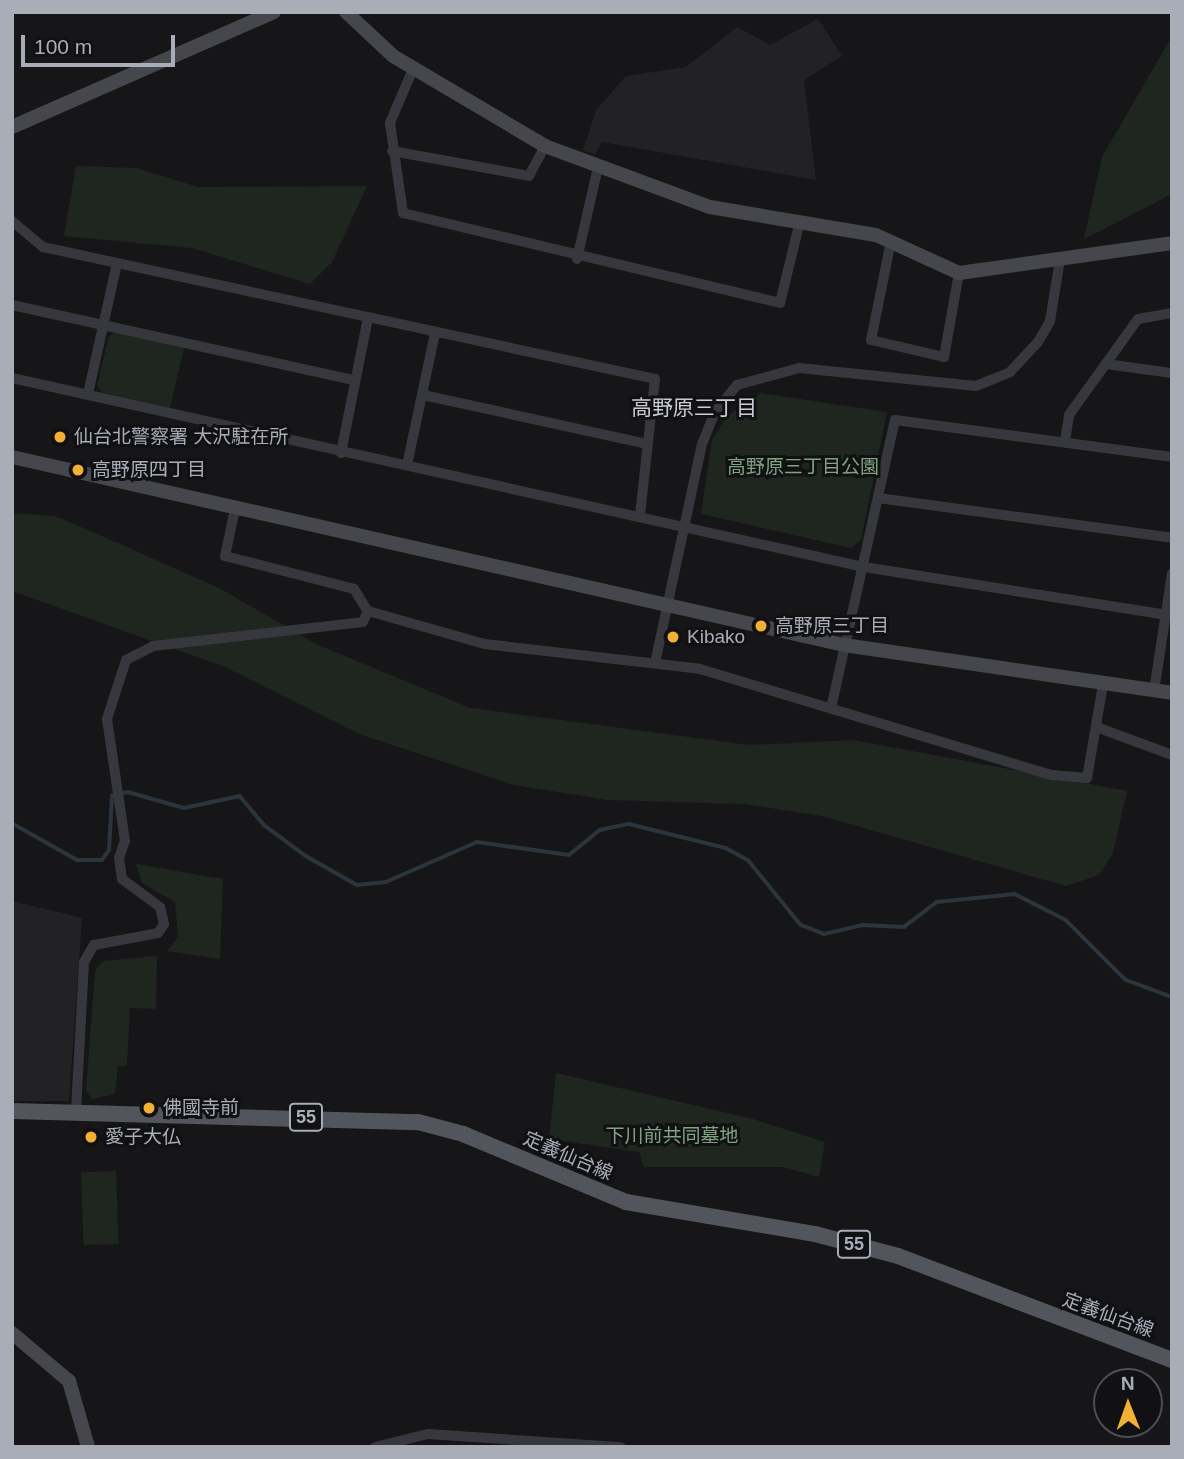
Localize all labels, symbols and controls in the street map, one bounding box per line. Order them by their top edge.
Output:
scale bar [24,21,178,65]
text: 100 m [34,35,92,58]
district label: 高野原三丁目 [631,395,757,421]
place label: 仙台北警察署 大沢駐在所 [74,426,288,448]
marker: 仙台北警察署 大沢駐在所 [52,429,68,445]
park label: 高野原三丁目公園 [727,456,879,478]
place label: 高野原四丁目 [92,459,206,481]
marker: 高野原四丁目 [70,462,86,478]
place label: 高野原三丁目 [775,615,889,637]
marker: 高野原三丁目 [753,618,769,634]
place label: Kibako [687,626,745,648]
marker: Kibako [665,629,681,645]
place label: 佛國寺前 [163,1097,239,1119]
marker: 佛國寺前 [141,1100,157,1116]
road number: 55 [288,1102,324,1132]
park label: 下川前共同墓地 [606,1125,738,1147]
place label: 愛子大仏 [105,1126,181,1148]
street label: 定義仙台線 [520,1127,616,1185]
marker: 愛子大仏 [83,1129,99,1145]
road number: 55 [836,1230,872,1259]
street label: 定義仙台線 [1059,1288,1157,1342]
north arrow [1093,1368,1163,1438]
text: N [1121,1373,1135,1394]

